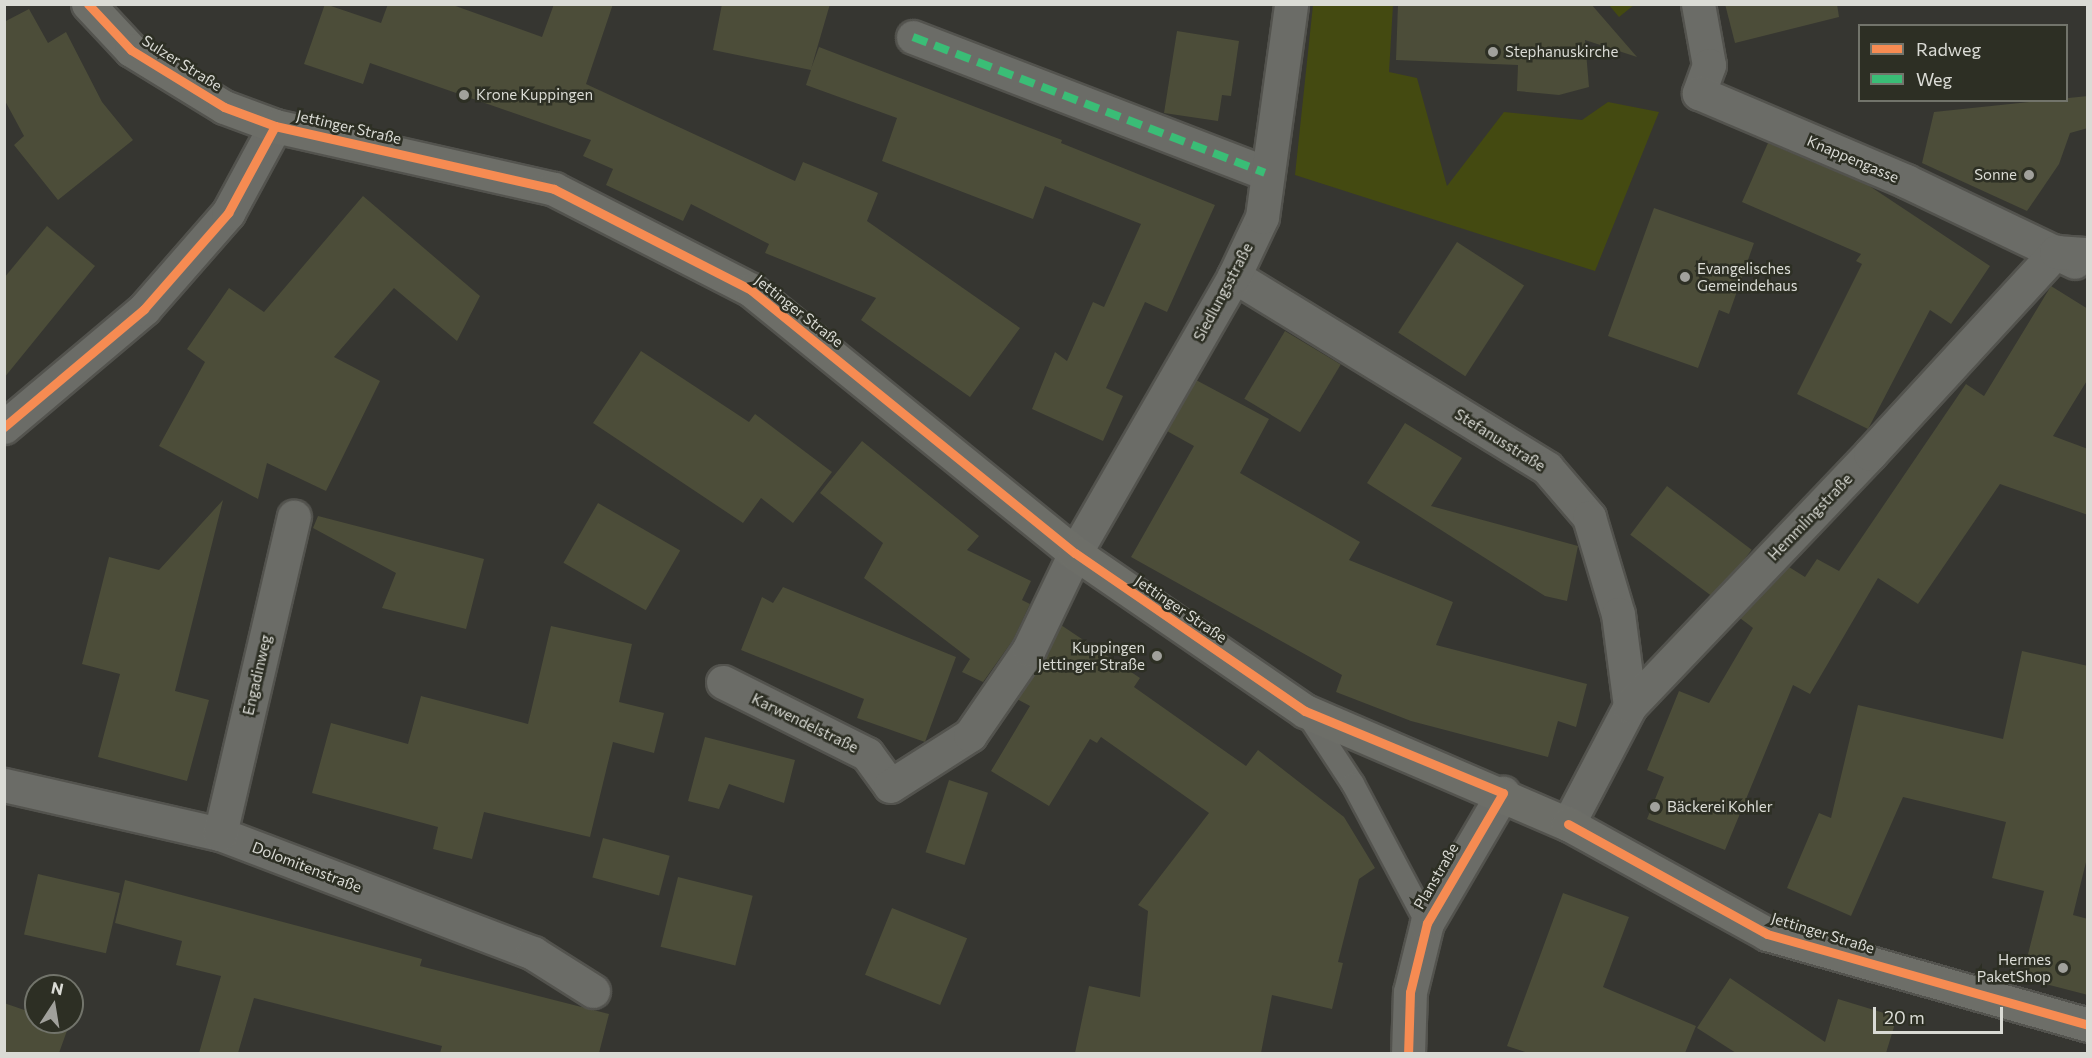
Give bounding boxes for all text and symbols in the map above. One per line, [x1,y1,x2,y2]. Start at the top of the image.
legend [1858,24,2068,102]
street label: Sulzer Straße [139,31,225,95]
text: Radweg [1916,38,1981,60]
place label: Stephanuskirche [1505,43,1618,61]
marker: Stephanuskirche [1486,45,1500,59]
text: Weg [1916,68,1952,90]
place label: Krone Kuppingen [476,86,593,104]
marker: Krone Kuppingen [457,88,471,102]
street label: Jettinger Straße [295,106,403,148]
street label: Knappengasse [1804,132,1902,186]
place label: Sonne [1974,166,2017,184]
marker: Sonne [2022,168,2036,182]
street label: Siedlungsstraße [1190,240,1256,344]
place label: Evangelisches Gemeindehaus [1697,259,1798,294]
marker: Evangelisches Gemeindehaus [1678,270,1692,284]
street label: Jettinger Straße [751,271,847,351]
street label: Stefanusstraße [1451,405,1549,475]
street label: Hemmlingstraße [1764,470,1856,564]
street label: Jettinger Straße [1132,572,1230,646]
street label: Engadinweg [239,633,275,717]
place label: Kuppingen Jettinger Straße [1038,638,1145,673]
marker: Kuppingen Jettinger Straße [1150,649,1164,663]
street label: Karwendelstraße [749,689,861,757]
place label: Bäckerei Kohler [1667,798,1773,816]
marker: Bäckerei Kohler [1648,800,1662,814]
street label: Dolomitenstraße [250,838,364,896]
street label: Planstraße [1410,840,1462,912]
street label: Jettinger Straße [1769,909,1877,957]
place label: Hermes PaketShop [1977,950,2051,985]
marker: Hermes PaketShop [2056,961,2070,975]
north arrow [24,974,84,1034]
text: N [50,977,65,998]
scale bar [1876,995,2006,1033]
text: 20 m [1884,1006,1925,1028]

